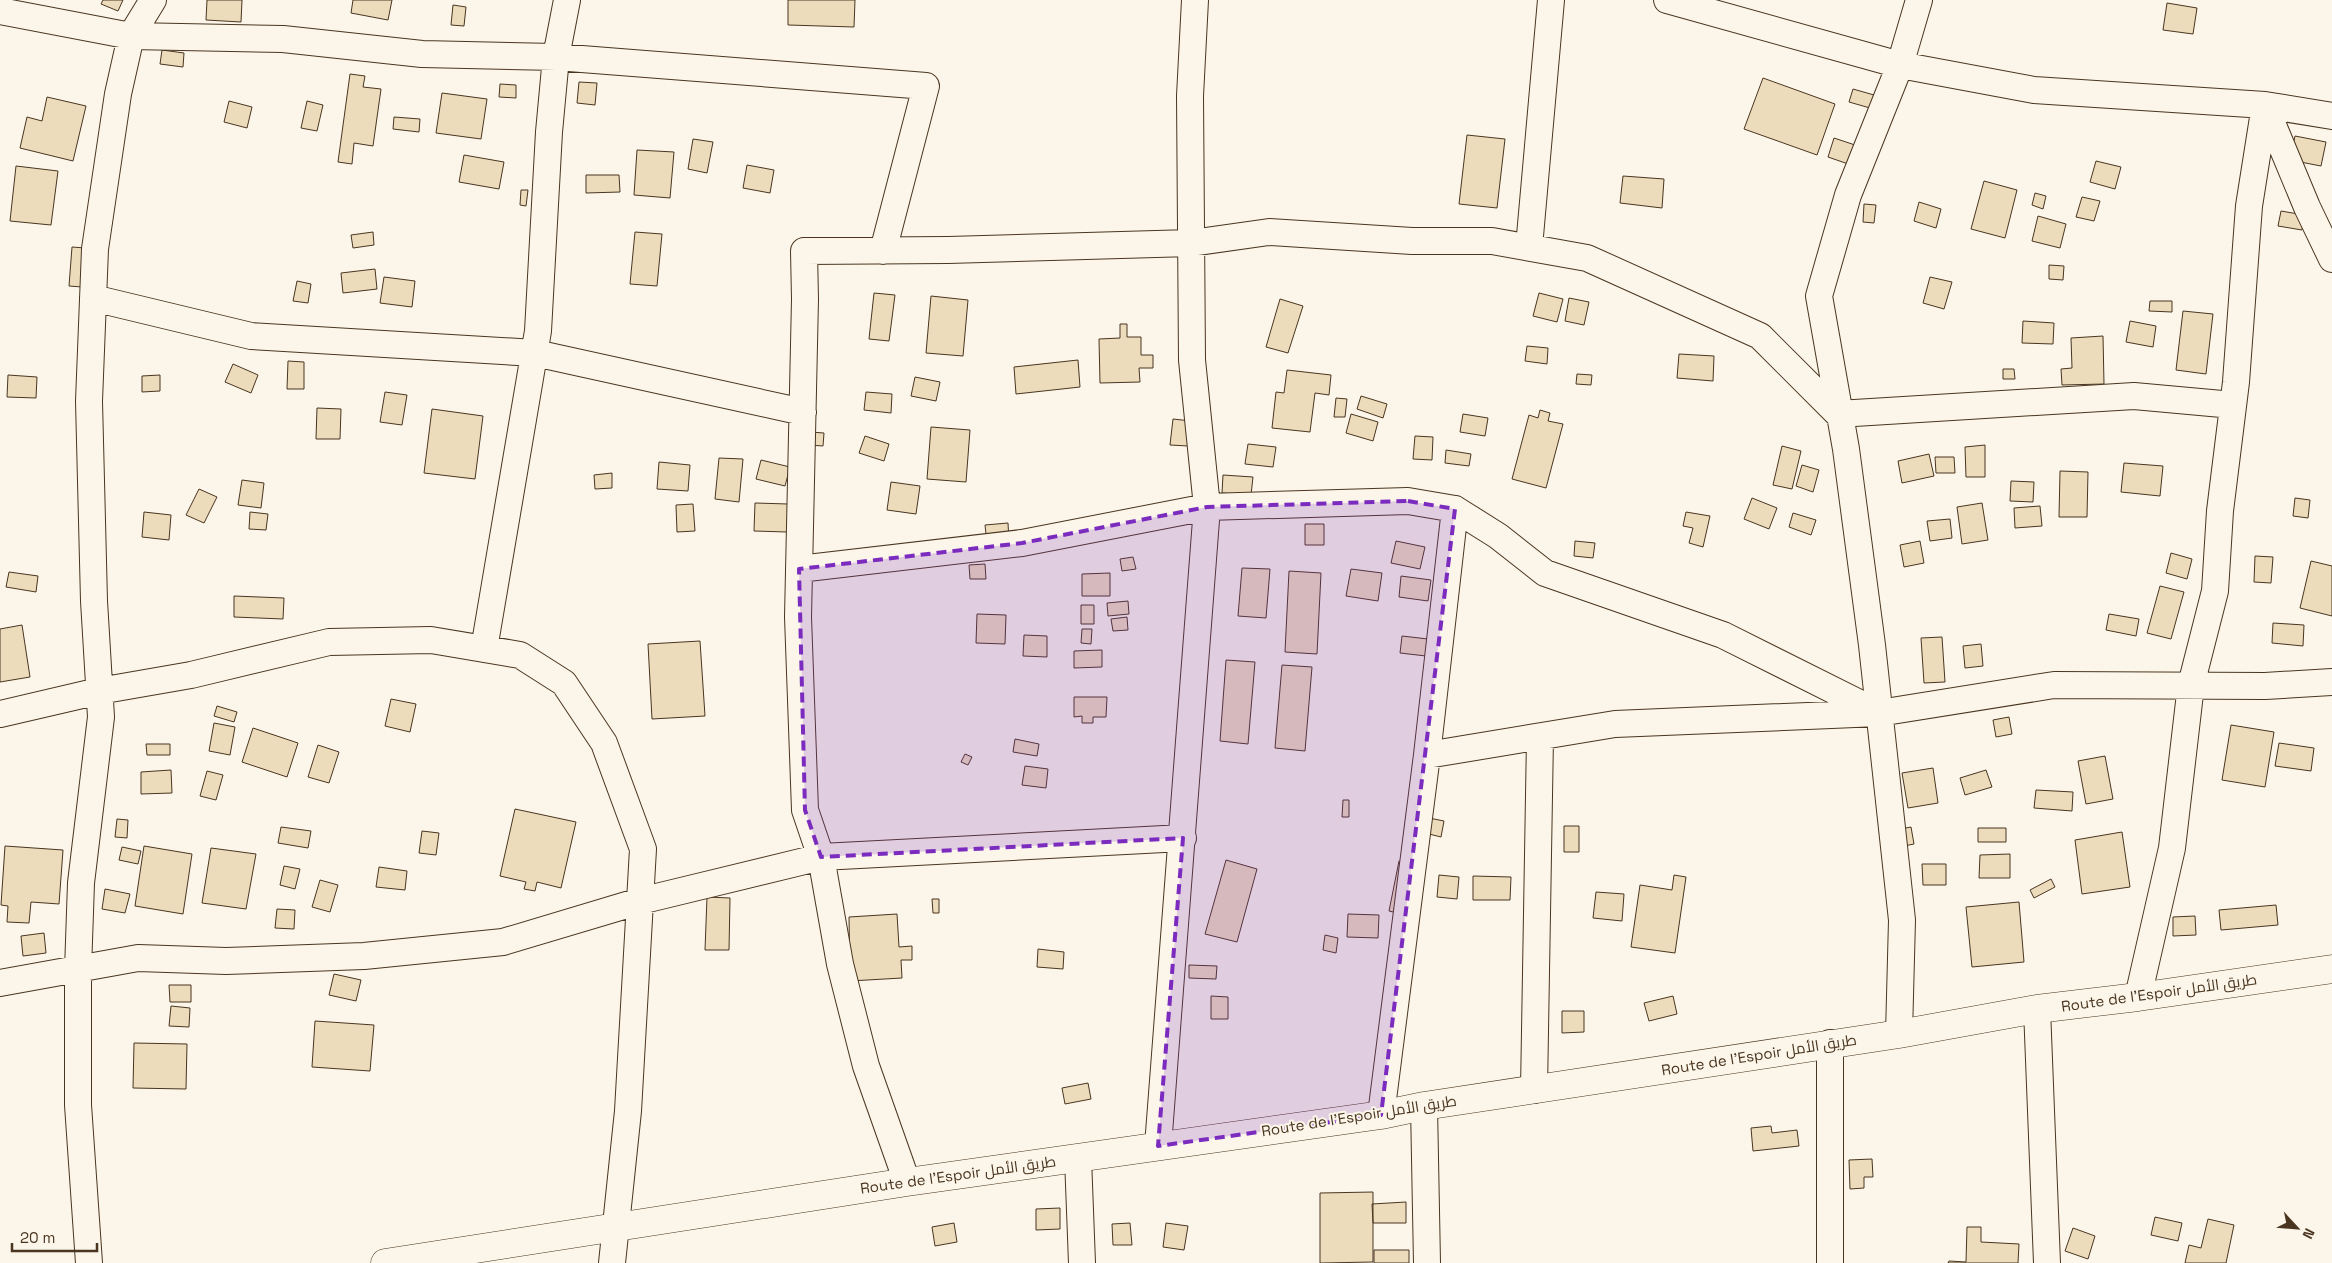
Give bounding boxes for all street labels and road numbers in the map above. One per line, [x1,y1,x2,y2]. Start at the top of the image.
street label: Route de l’Espoir طريق الأمل [2060,969,2258,1017]
street label: Route de l’Espoir طريق الأمل [1660,1030,1858,1080]
street label: Route de l’Espoir طريق الأمل [1260,1091,1458,1141]
street label: Route de l’Espoir طريق الأمل [859,1151,1057,1199]

